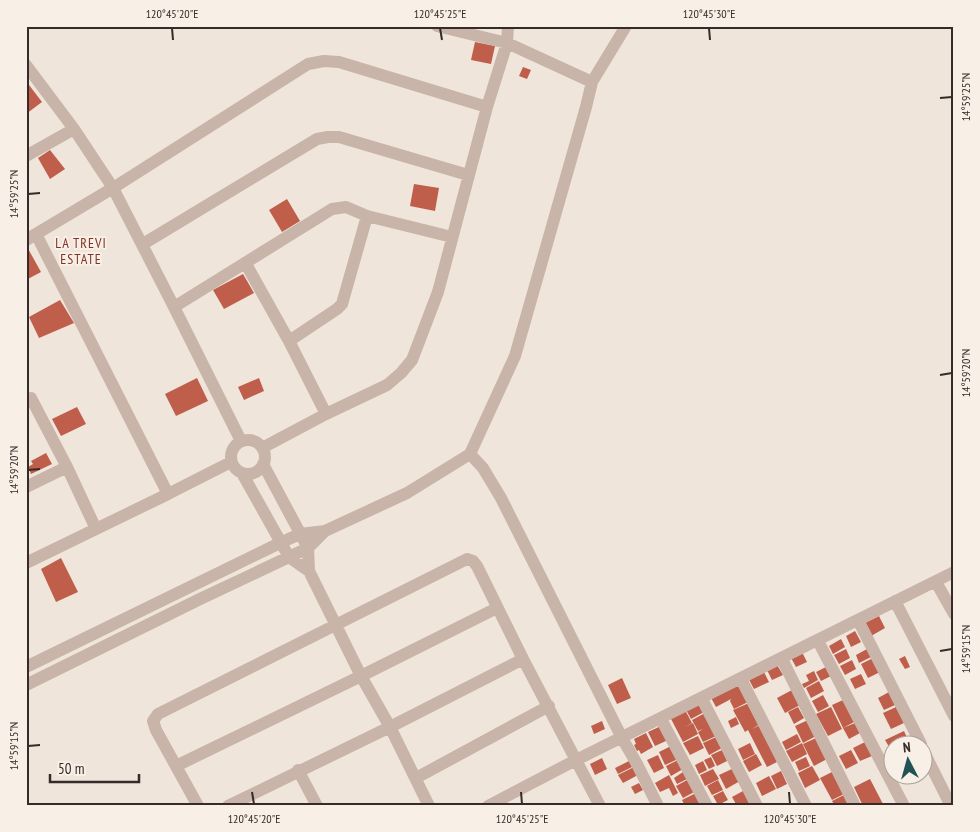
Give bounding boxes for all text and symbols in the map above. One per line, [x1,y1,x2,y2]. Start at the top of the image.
text: 120°45'20"E [146,6,198,21]
text: 120°45'25"E [414,6,466,21]
text: 120°45'30"E [683,6,735,21]
text: 14°59'25"N [958,73,973,121]
text: 14°59'25"N [6,170,21,218]
district label: LA TREVI ESTATE [55,234,107,268]
text: 14°59'20"N [958,349,973,397]
text: 14°59'20"N [6,446,21,494]
text: 14°59'15"N [958,625,973,673]
text: 14°59'15"N [6,722,21,770]
north arrow [882,734,932,784]
text: N [902,738,911,756]
scale bar [50,752,139,784]
text: 50 m [58,759,84,778]
text: 120°45'20"E [228,811,280,826]
text: 120°45'25"E [496,811,548,826]
text: 120°45'30"E [764,811,816,826]

